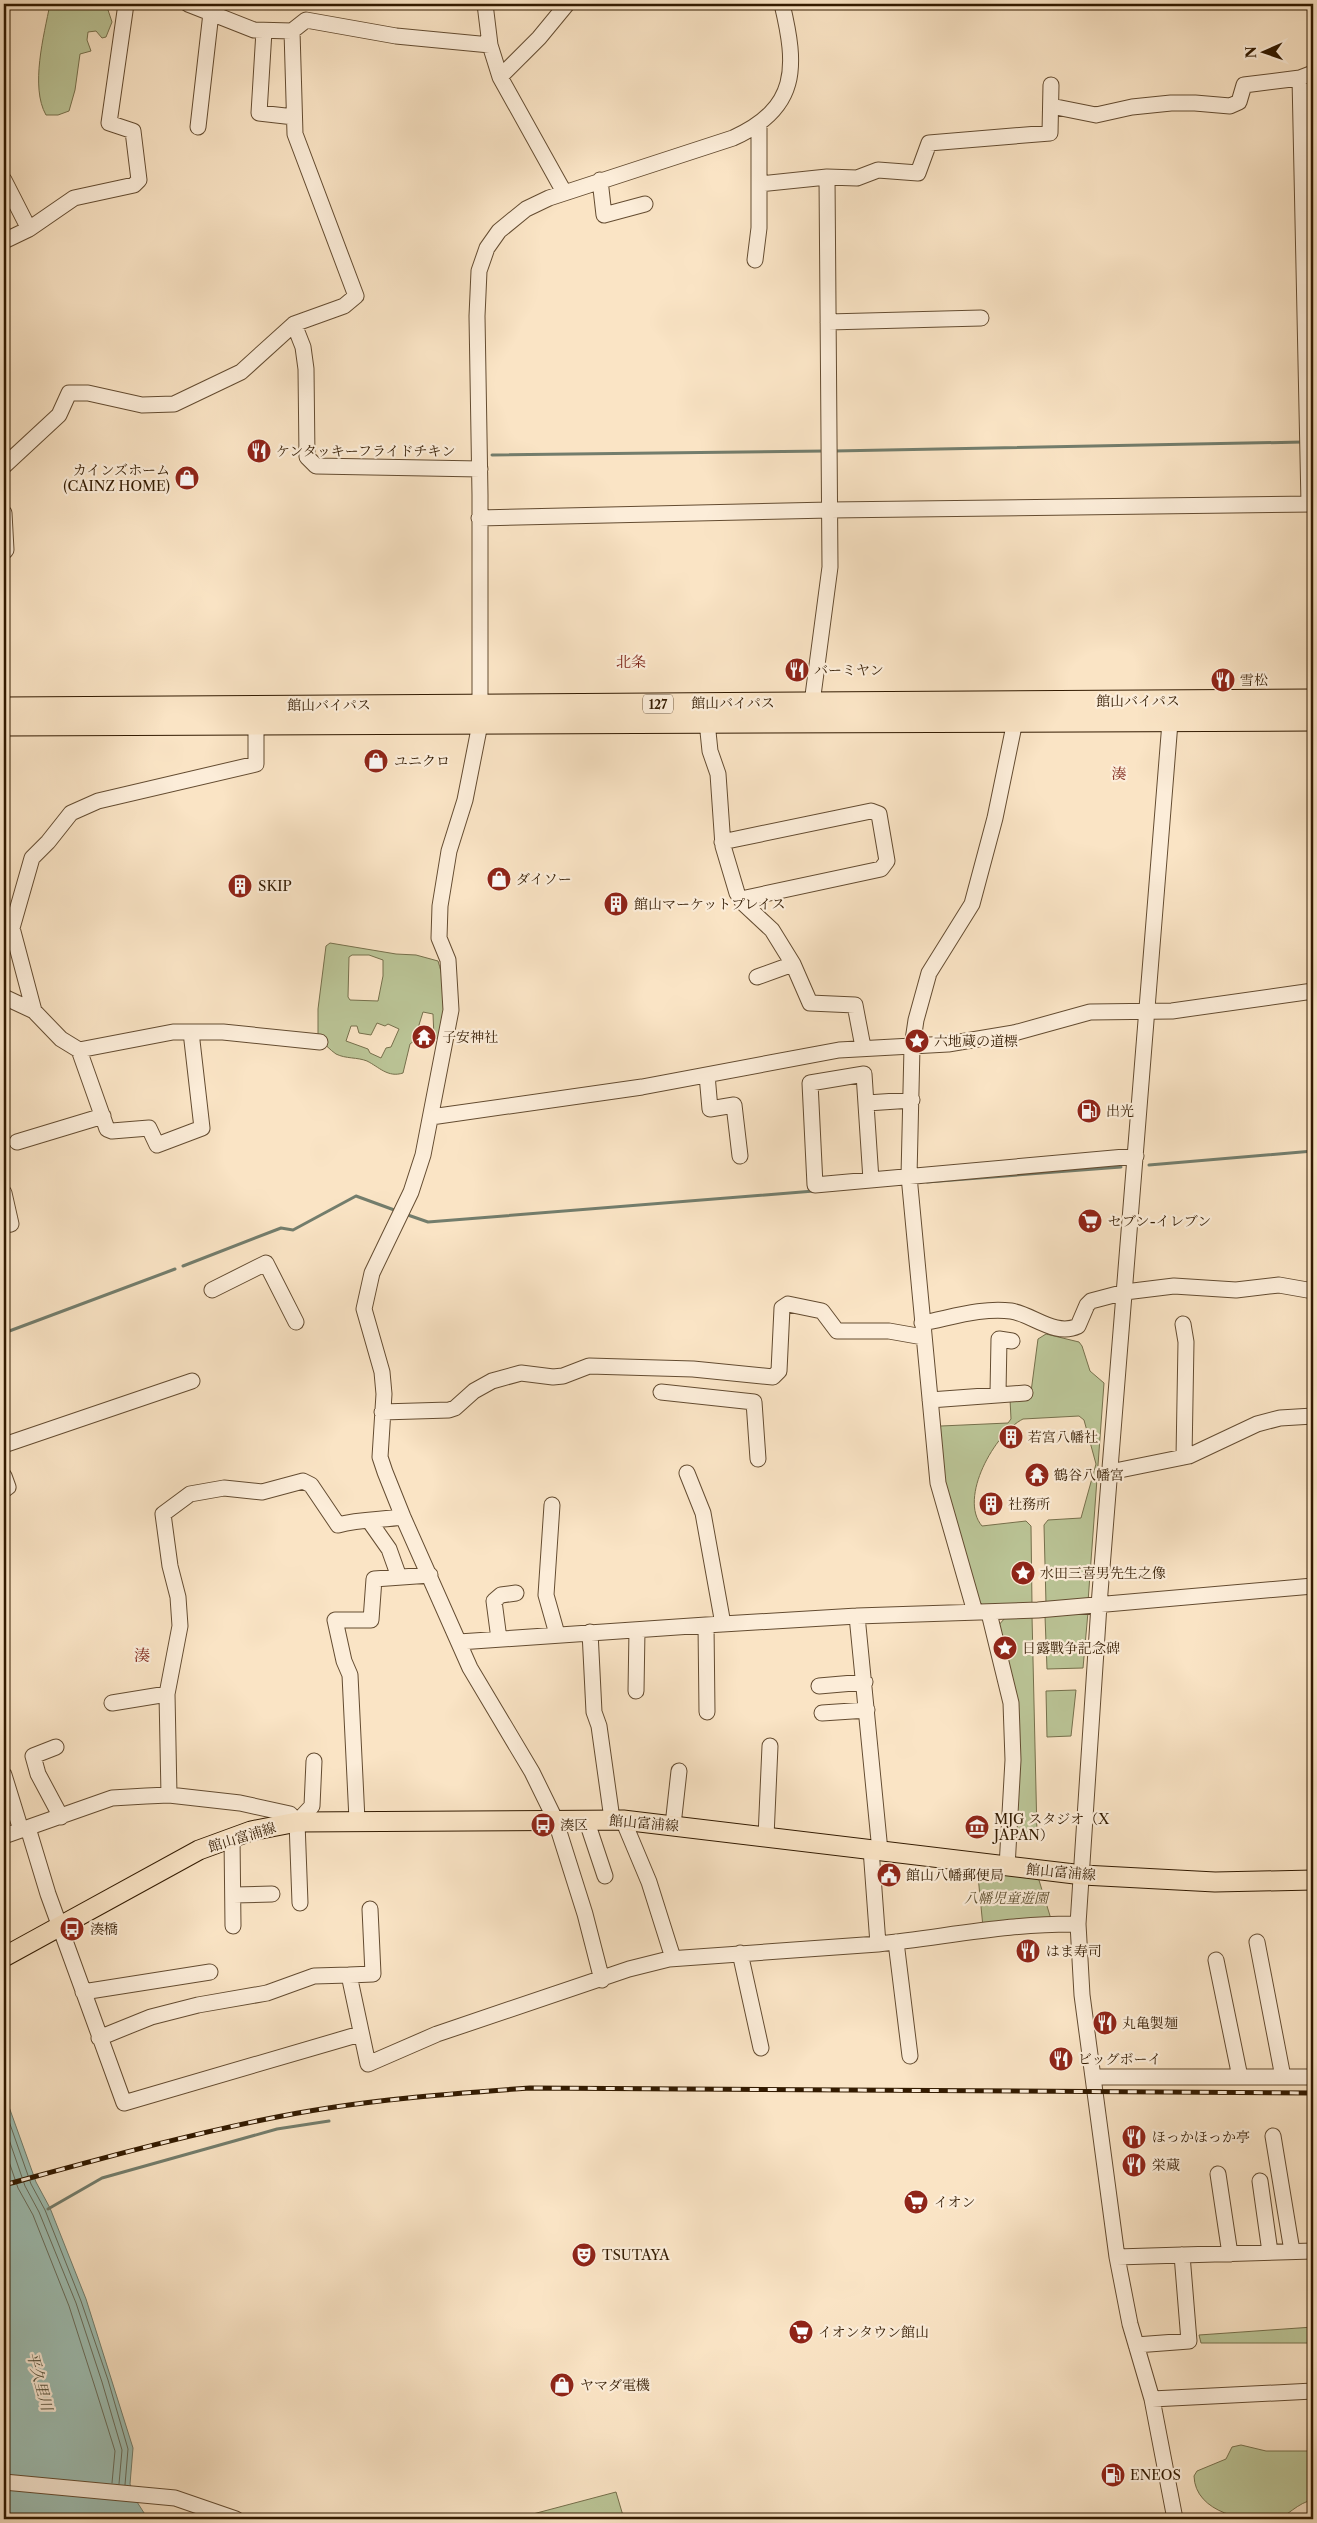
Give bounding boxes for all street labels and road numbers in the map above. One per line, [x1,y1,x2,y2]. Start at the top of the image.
street label: 館山バイパス [1096,692,1180,710]
road number: 127 [643,694,673,714]
street label: 館山バイパス [691,694,775,712]
street label: 館山バイパス [287,696,371,714]
street label: 館山富浦線 [608,1811,680,1835]
street label: 館山富浦線 [206,1818,278,1856]
street label: 館山富浦線 [1025,1860,1097,1884]

